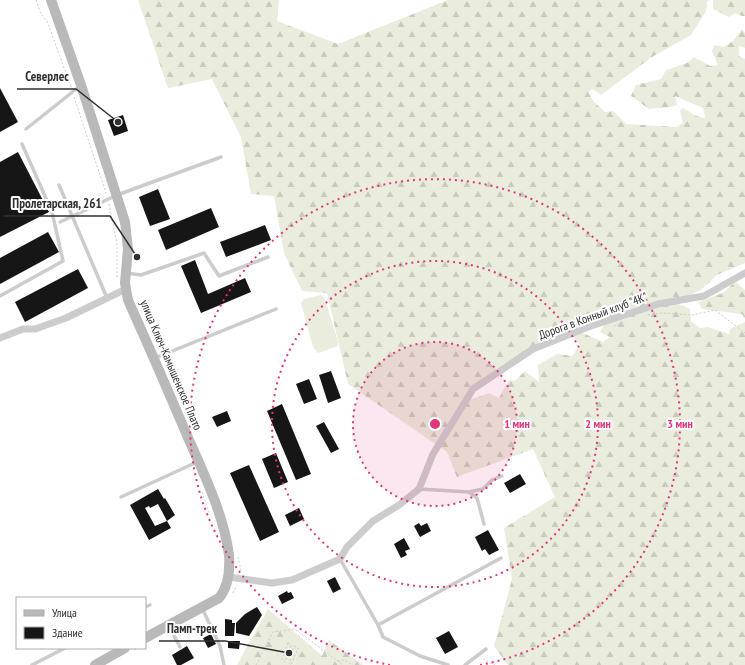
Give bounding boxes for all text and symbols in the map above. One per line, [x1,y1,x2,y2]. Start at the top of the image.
callout: Северлес [17,64,76,89]
text: Северлес [25,68,69,85]
callout: Пролетарская, 261 [4,191,110,216]
text: Пролетарская, 261 [12,195,102,212]
street label: Дорога в Конный клуб "4К" [536,289,649,342]
street label: улица Ключ-Камышенское Плато [137,297,206,432]
text: 1 мин [504,416,530,431]
text: 2 мин [585,416,611,431]
text: 3 мин [667,416,693,431]
centre of rings [428,417,442,431]
legend [16,597,146,649]
text: Улица [52,605,77,620]
callout: Памп-трек [159,616,225,641]
text: Памп-трек [167,620,218,637]
text: Здание [52,625,83,640]

